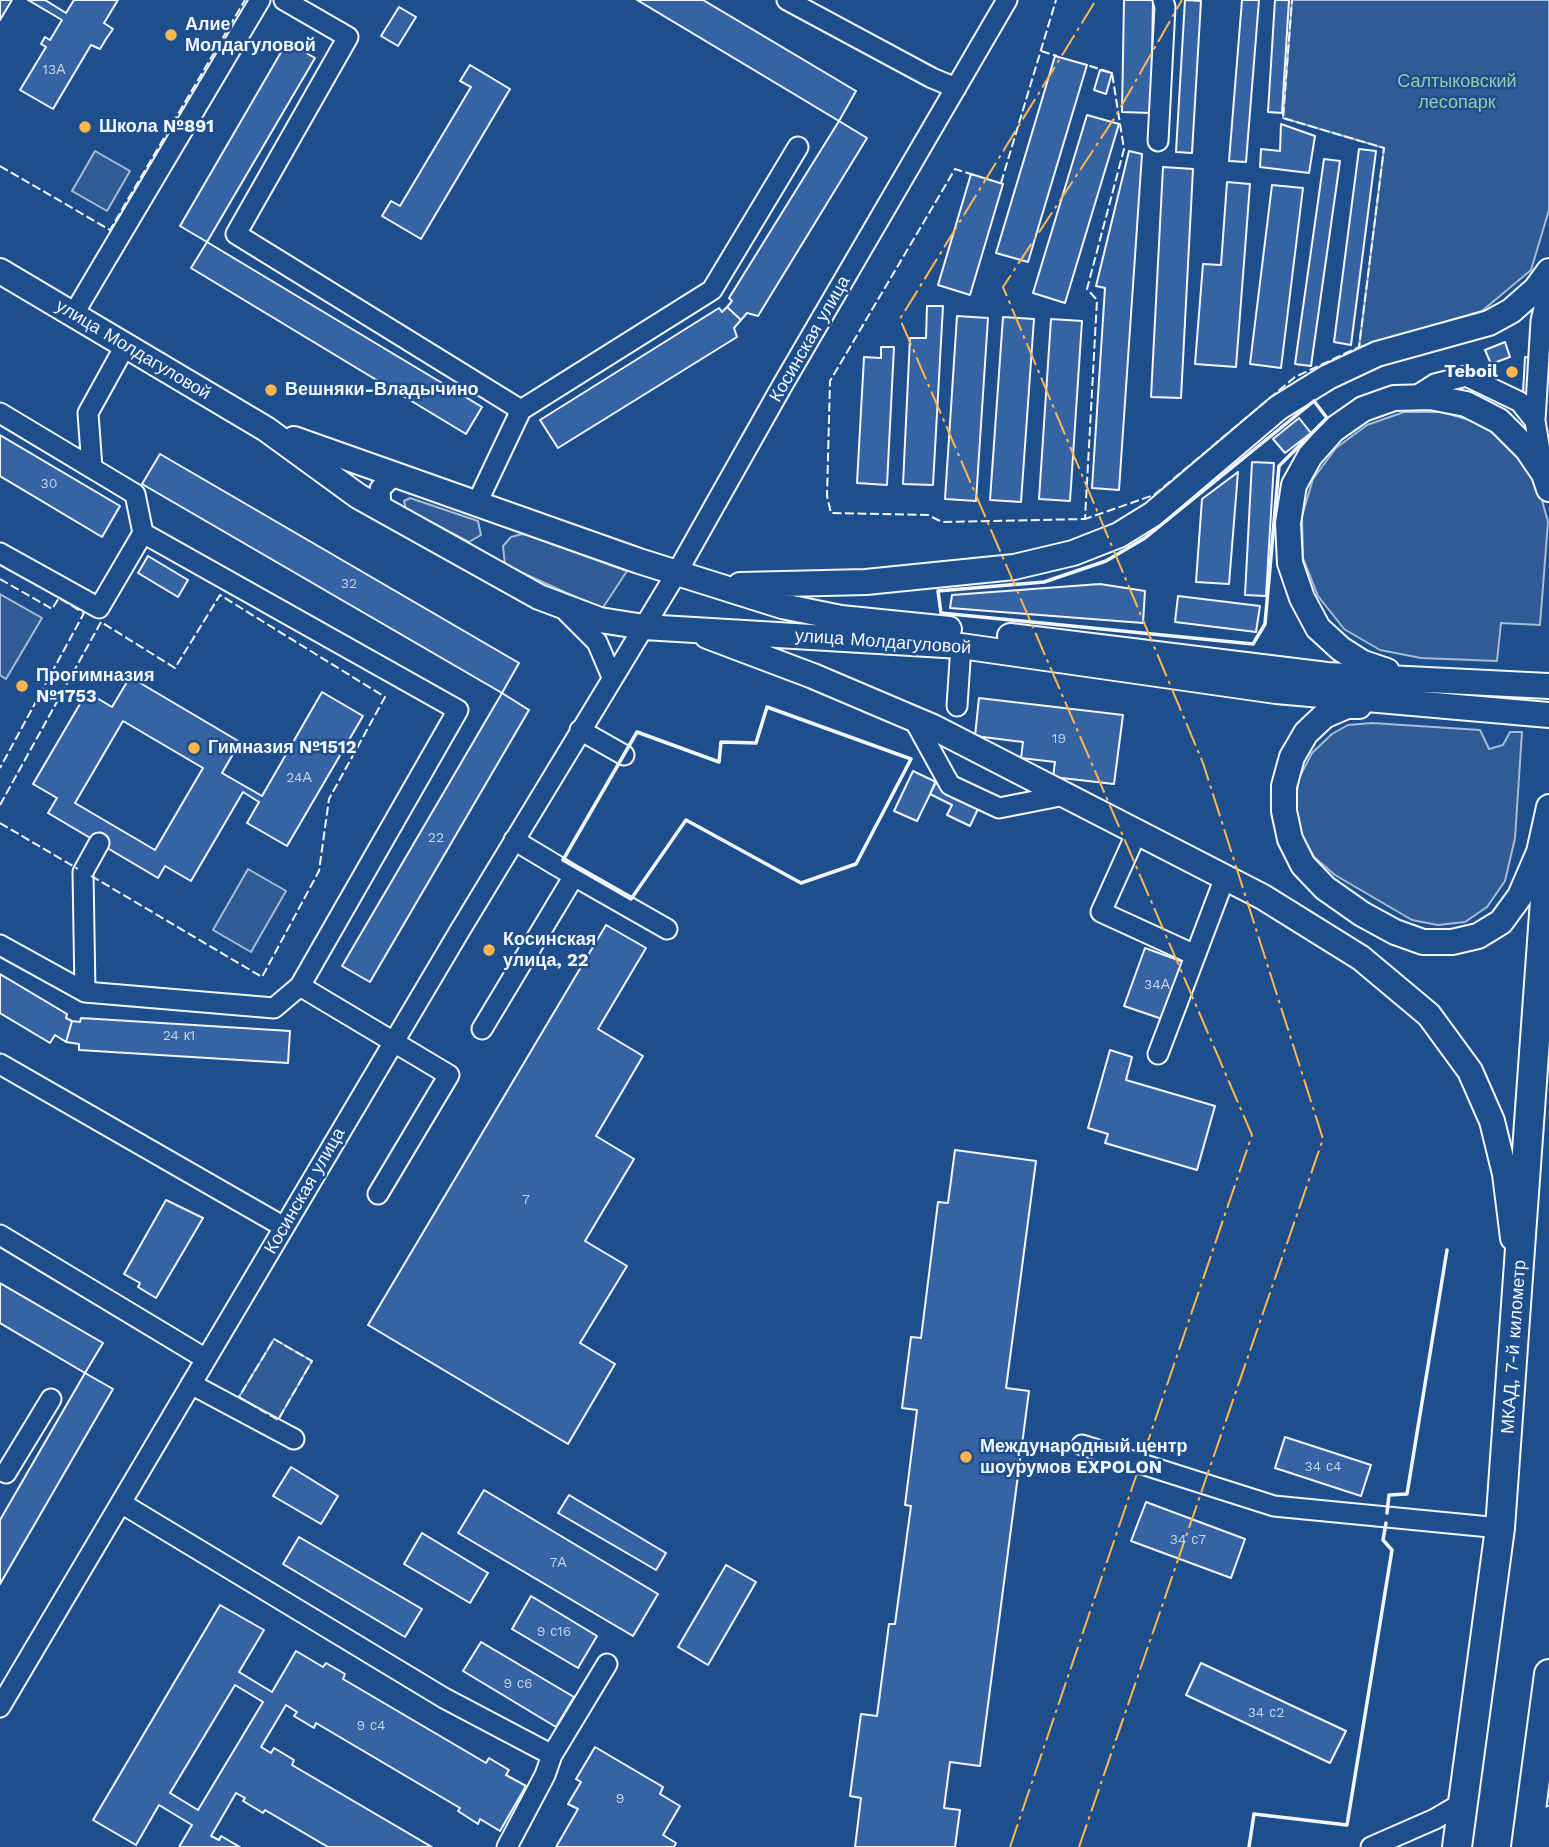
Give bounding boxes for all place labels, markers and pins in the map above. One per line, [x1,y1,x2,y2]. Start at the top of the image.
place label: Алие Молдагуловой [185,14,316,56]
marker: Алие Молдагуловой [163,27,179,43]
place label: Школа №891 [99,116,214,138]
marker: Школа №891 [77,119,93,135]
place label: Teboil [1444,361,1498,383]
marker: Teboil [1504,364,1520,380]
place label: Вешняки-Владычино [285,379,479,401]
marker: Вешняки-Владычино [263,382,279,398]
place label: Прогимназия №1753 [36,665,154,708]
marker: Прогимназия №1753 [14,678,30,694]
place label: Гимназия №1512 [208,737,357,759]
marker: Гимназия №1512 [186,740,202,756]
place label: Косинская улица, 22 [503,929,596,972]
marker: Косинская улица, 22 [481,942,497,958]
place label: Международный центр шоурумов EXPOLON [980,1436,1187,1478]
marker: Международный центр шоурумов EXPOLON [958,1449,974,1465]

